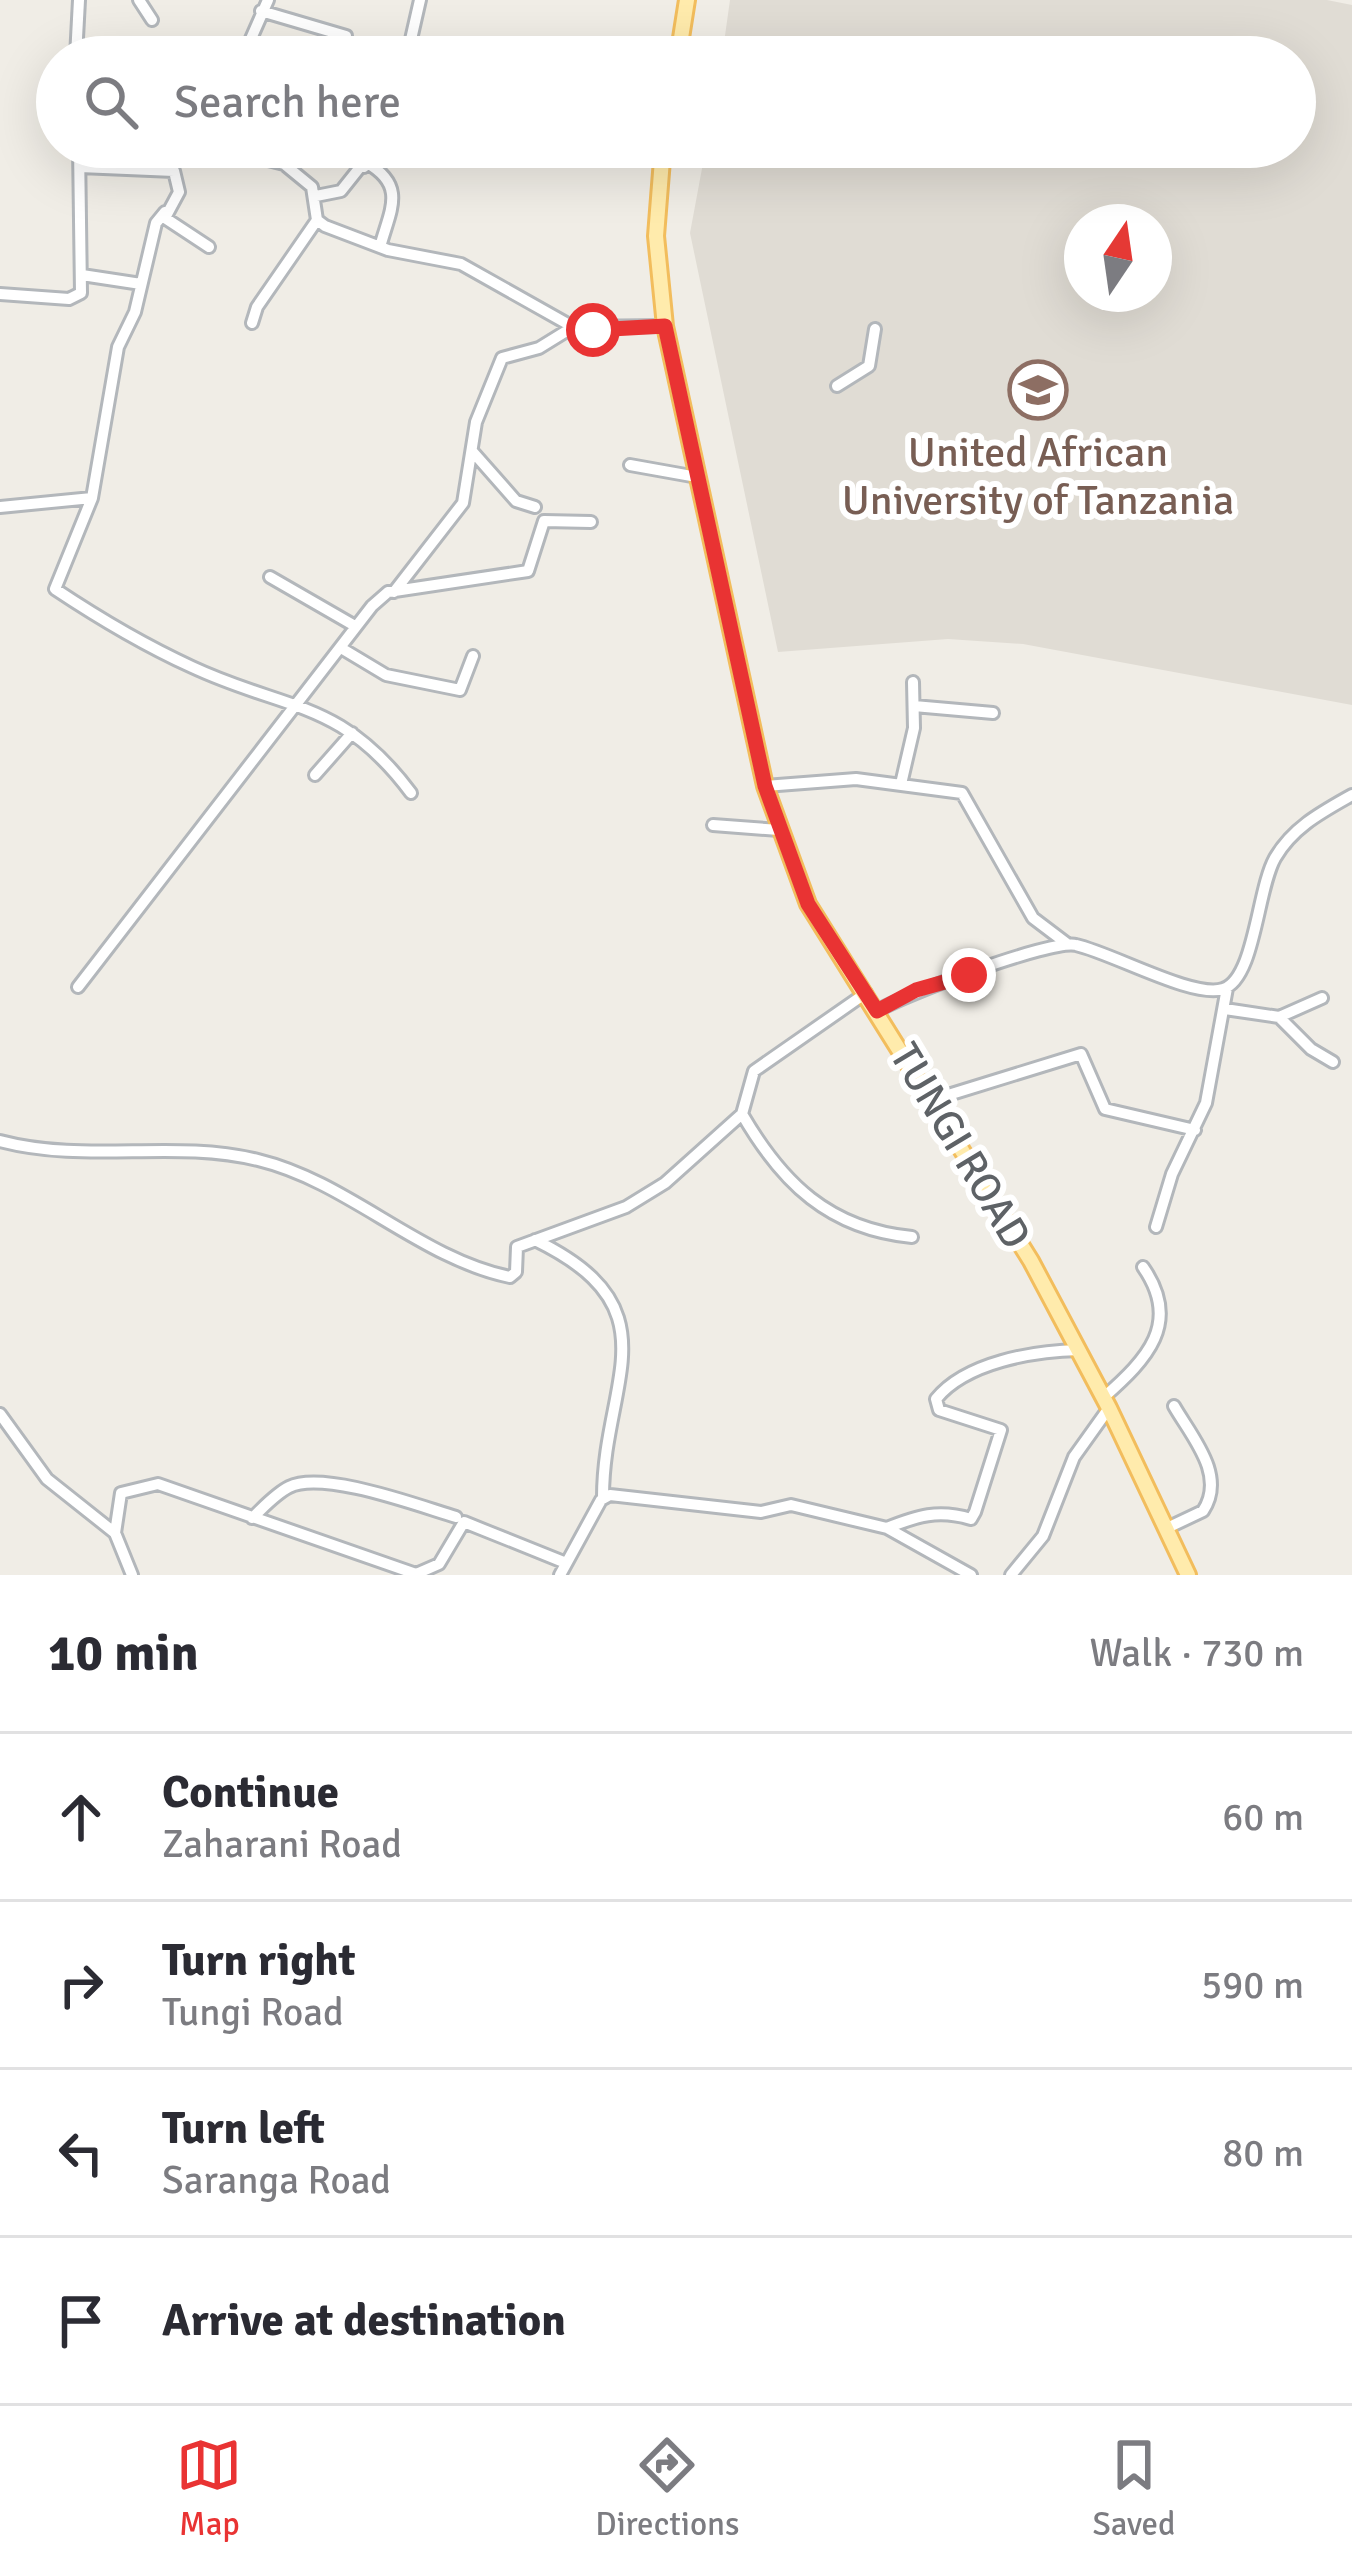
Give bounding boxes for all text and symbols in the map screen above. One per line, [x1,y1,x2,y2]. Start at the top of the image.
search box [36,36,1316,168]
icon: search [78,69,144,135]
text: Search here [174,75,401,130]
north arrow [1064,204,1172,312]
route start [566,303,620,357]
school or university icon: United African University of Tanzania [1007,359,1069,421]
place label: United African University of Tanzania [842,427,1234,526]
route end [942,948,996,1002]
street label: TUNGI ROAD [879,1034,1041,1258]
text: 10 min [48,1622,199,1685]
text: Walk · 730 m [1090,1629,1304,1677]
text: Continue [162,1765,339,1820]
icon: ahead [48,1784,114,1850]
text: 60 m [1222,1793,1304,1841]
text: Zaharani Road [162,1820,402,1868]
text: Turn right [162,1933,356,1988]
icon: right [48,1952,114,2018]
text: 590 m [1201,1961,1304,2009]
text: Tungi Road [162,1988,344,2036]
text: Turn left [162,2101,325,2156]
icon: left [48,2120,114,2186]
text: 80 m [1222,2129,1304,2177]
text: Saranga Road [162,2156,391,2204]
icon: arrive [48,2288,114,2354]
text: Arrive at destination [162,2293,566,2348]
tab: Map [176,2432,242,2545]
tab: Directions [595,2432,740,2545]
tab: Saved [1092,2432,1176,2545]

